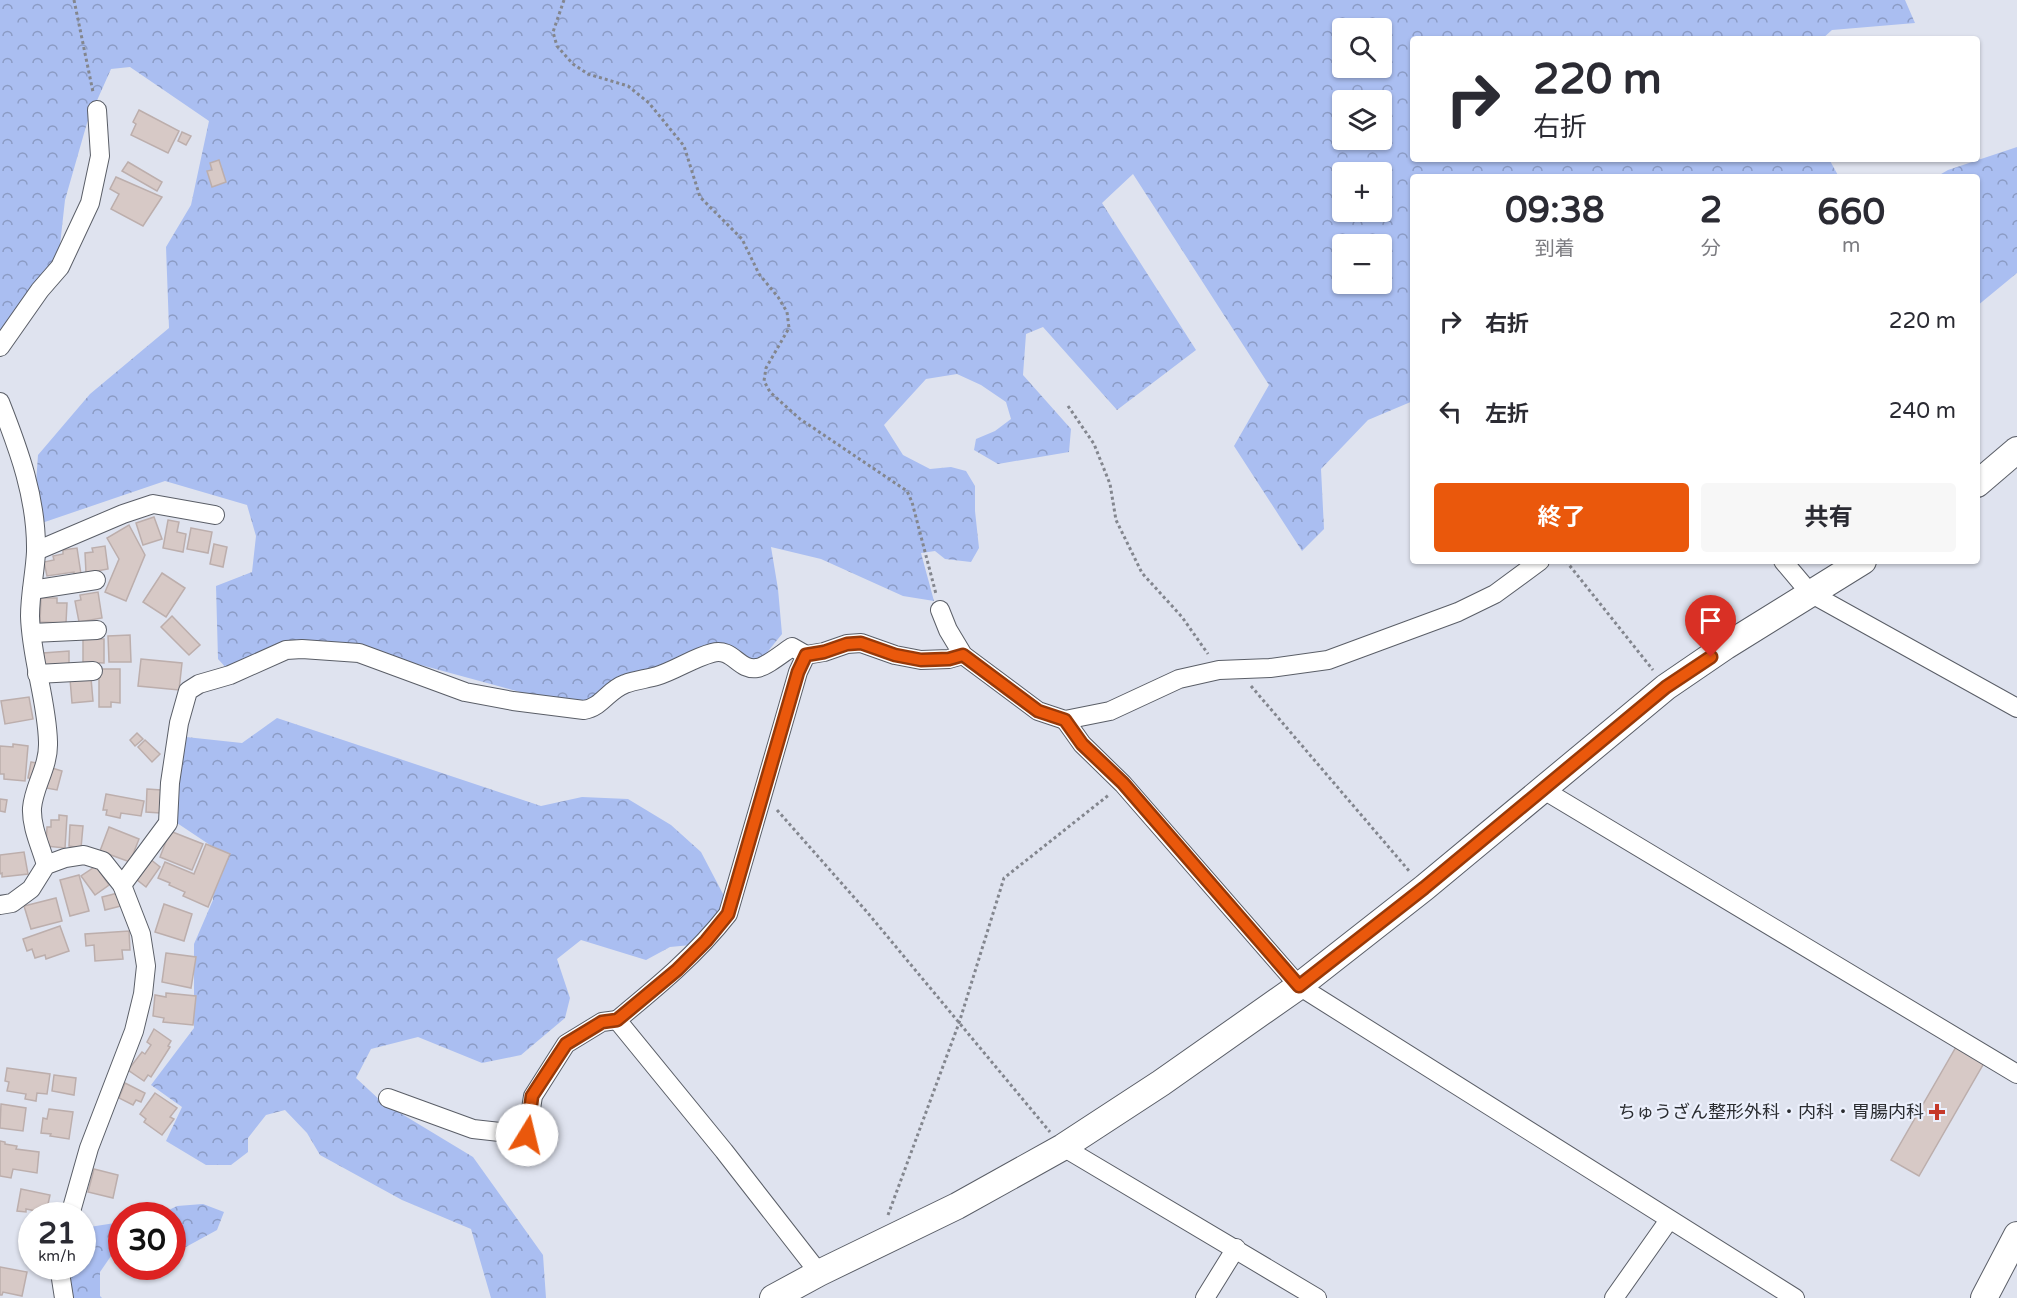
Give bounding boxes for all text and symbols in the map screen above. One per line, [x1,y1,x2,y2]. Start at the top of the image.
map controls [1332,18,1392,294]
button: search [1332,18,1392,78]
text: 220 m [1533,54,1662,105]
icon: right [1434,60,1512,138]
button: layers [1332,90,1392,150]
text: 右折 [1533,111,1587,144]
button: + [1332,162,1392,222]
text: 09:38 [1505,189,1605,232]
text: 2 [1700,189,1722,232]
text: 660 [1817,191,1885,234]
button: − [1332,234,1392,294]
text: m [1842,234,1860,258]
text: 到着 [1535,237,1575,261]
text: 分 [1701,237,1721,261]
icon: right [1434,305,1467,338]
text: 220 m [1889,308,1956,334]
text: 右折 [1485,311,1529,337]
icon: left [1434,395,1467,428]
text: 240 m [1889,398,1956,424]
text: 左折 [1485,401,1529,427]
button: 終了 [1434,483,1689,552]
button: 共有 [1701,483,1956,552]
pin [1685,595,1736,657]
icon: arrive [1694,604,1727,637]
place label: ちゅうざん整形外科・内科・胃腸内科 [1618,1101,1924,1123]
position arrow [495,1103,559,1167]
marker: ちゅうざん整形外科・内科・胃腸内科 [1928,1103,1946,1121]
speed limit sign: 30 [108,1202,186,1280]
text: 21 [38,1215,76,1252]
text: km/h [38,1247,76,1265]

